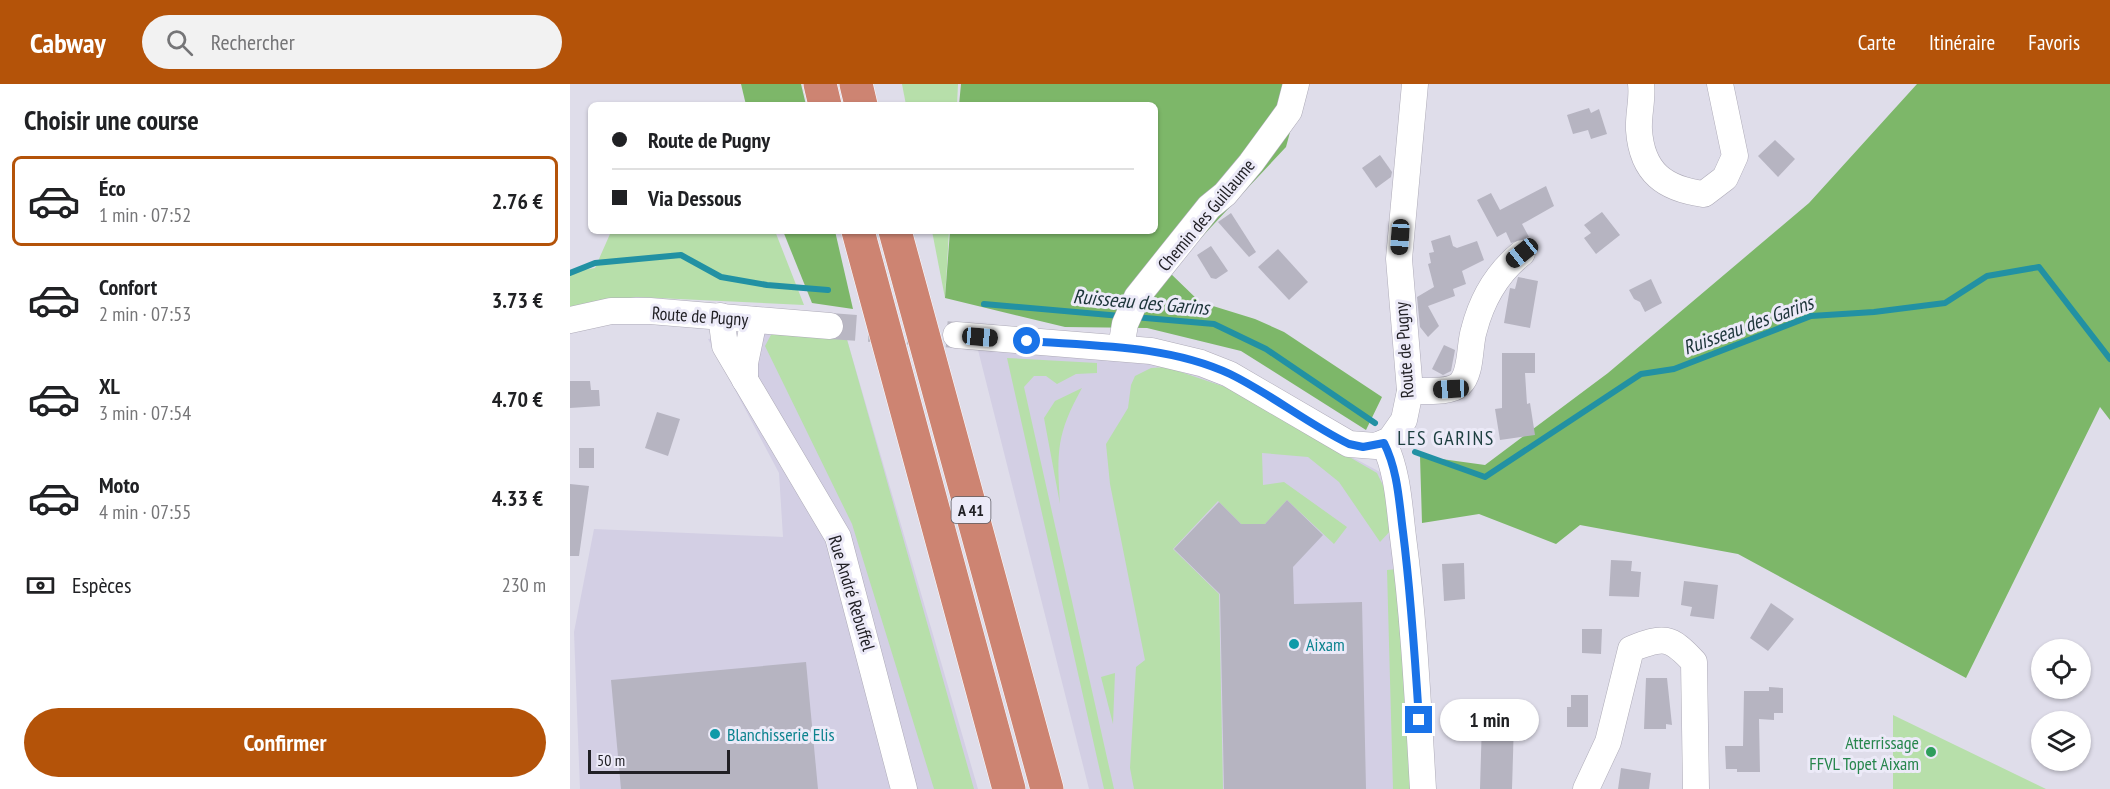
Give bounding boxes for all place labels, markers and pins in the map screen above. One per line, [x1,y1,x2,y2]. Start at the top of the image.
place label: Aixam [1306,633,1345,656]
marker: Aixam [1287,637,1301,651]
place label: Blanchisserie Elis [727,723,835,746]
marker: Blanchisserie Elis [708,727,722,741]
place label: Atterrissage FFVL Topet Aixam [1809,731,1919,775]
marker: Atterrissage FFVL Topet Aixam [1924,745,1938,759]

